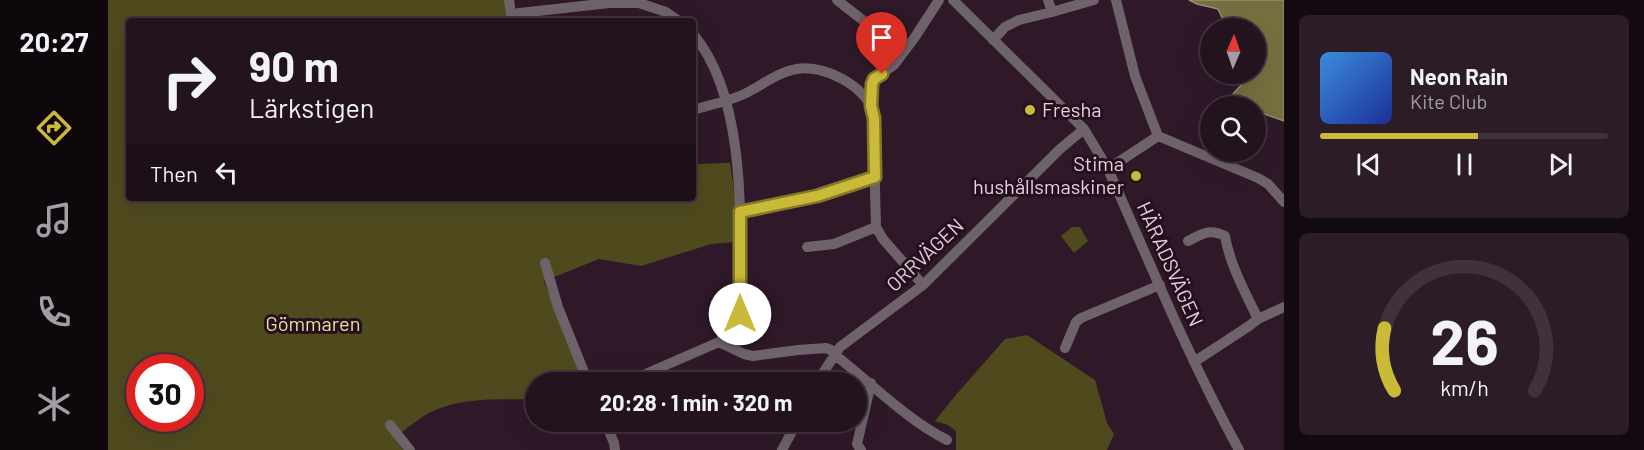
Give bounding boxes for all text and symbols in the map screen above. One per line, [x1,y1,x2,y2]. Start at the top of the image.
pin [856,12,907,74]
north arrow [1200,18,1266,84]
map controls [1200,18,1266,162]
icon: arrive [865,21,898,54]
text: 20:27 [20,25,88,57]
text: 90 m [249,40,339,90]
icon: right [150,42,228,120]
text: Neon Rain [1410,63,1508,89]
text: Kite Club [1410,89,1487,113]
text: Lärkstigen [249,91,374,123]
button: search [1200,96,1266,162]
place label: Fresha [1042,97,1101,121]
marker: Fresha [1023,103,1037,117]
icon: directions [33,107,75,149]
icon: previous [1352,148,1385,181]
icon: pause [1448,148,1481,181]
icon: next [1544,148,1577,181]
place label: Stima hushållsmaskiner [973,151,1124,198]
icon: left [210,156,243,189]
text: Then [150,160,198,186]
marker: Stima hushållsmaskiner [1129,169,1143,183]
street label: HÄRADSVÄGEN [1133,197,1209,330]
icon: music [33,199,75,241]
street label: ORRVÄGEN [881,213,968,296]
position arrow [708,282,772,346]
icon: phone [33,291,75,333]
text: 26 [1430,303,1498,377]
park label: Gömmaren [266,311,360,335]
speed limit sign: 30 [126,354,204,432]
text: km/h [1440,375,1488,400]
icon: climate [33,383,75,425]
text: 20:28 · 1 min · 320 m [600,389,792,415]

